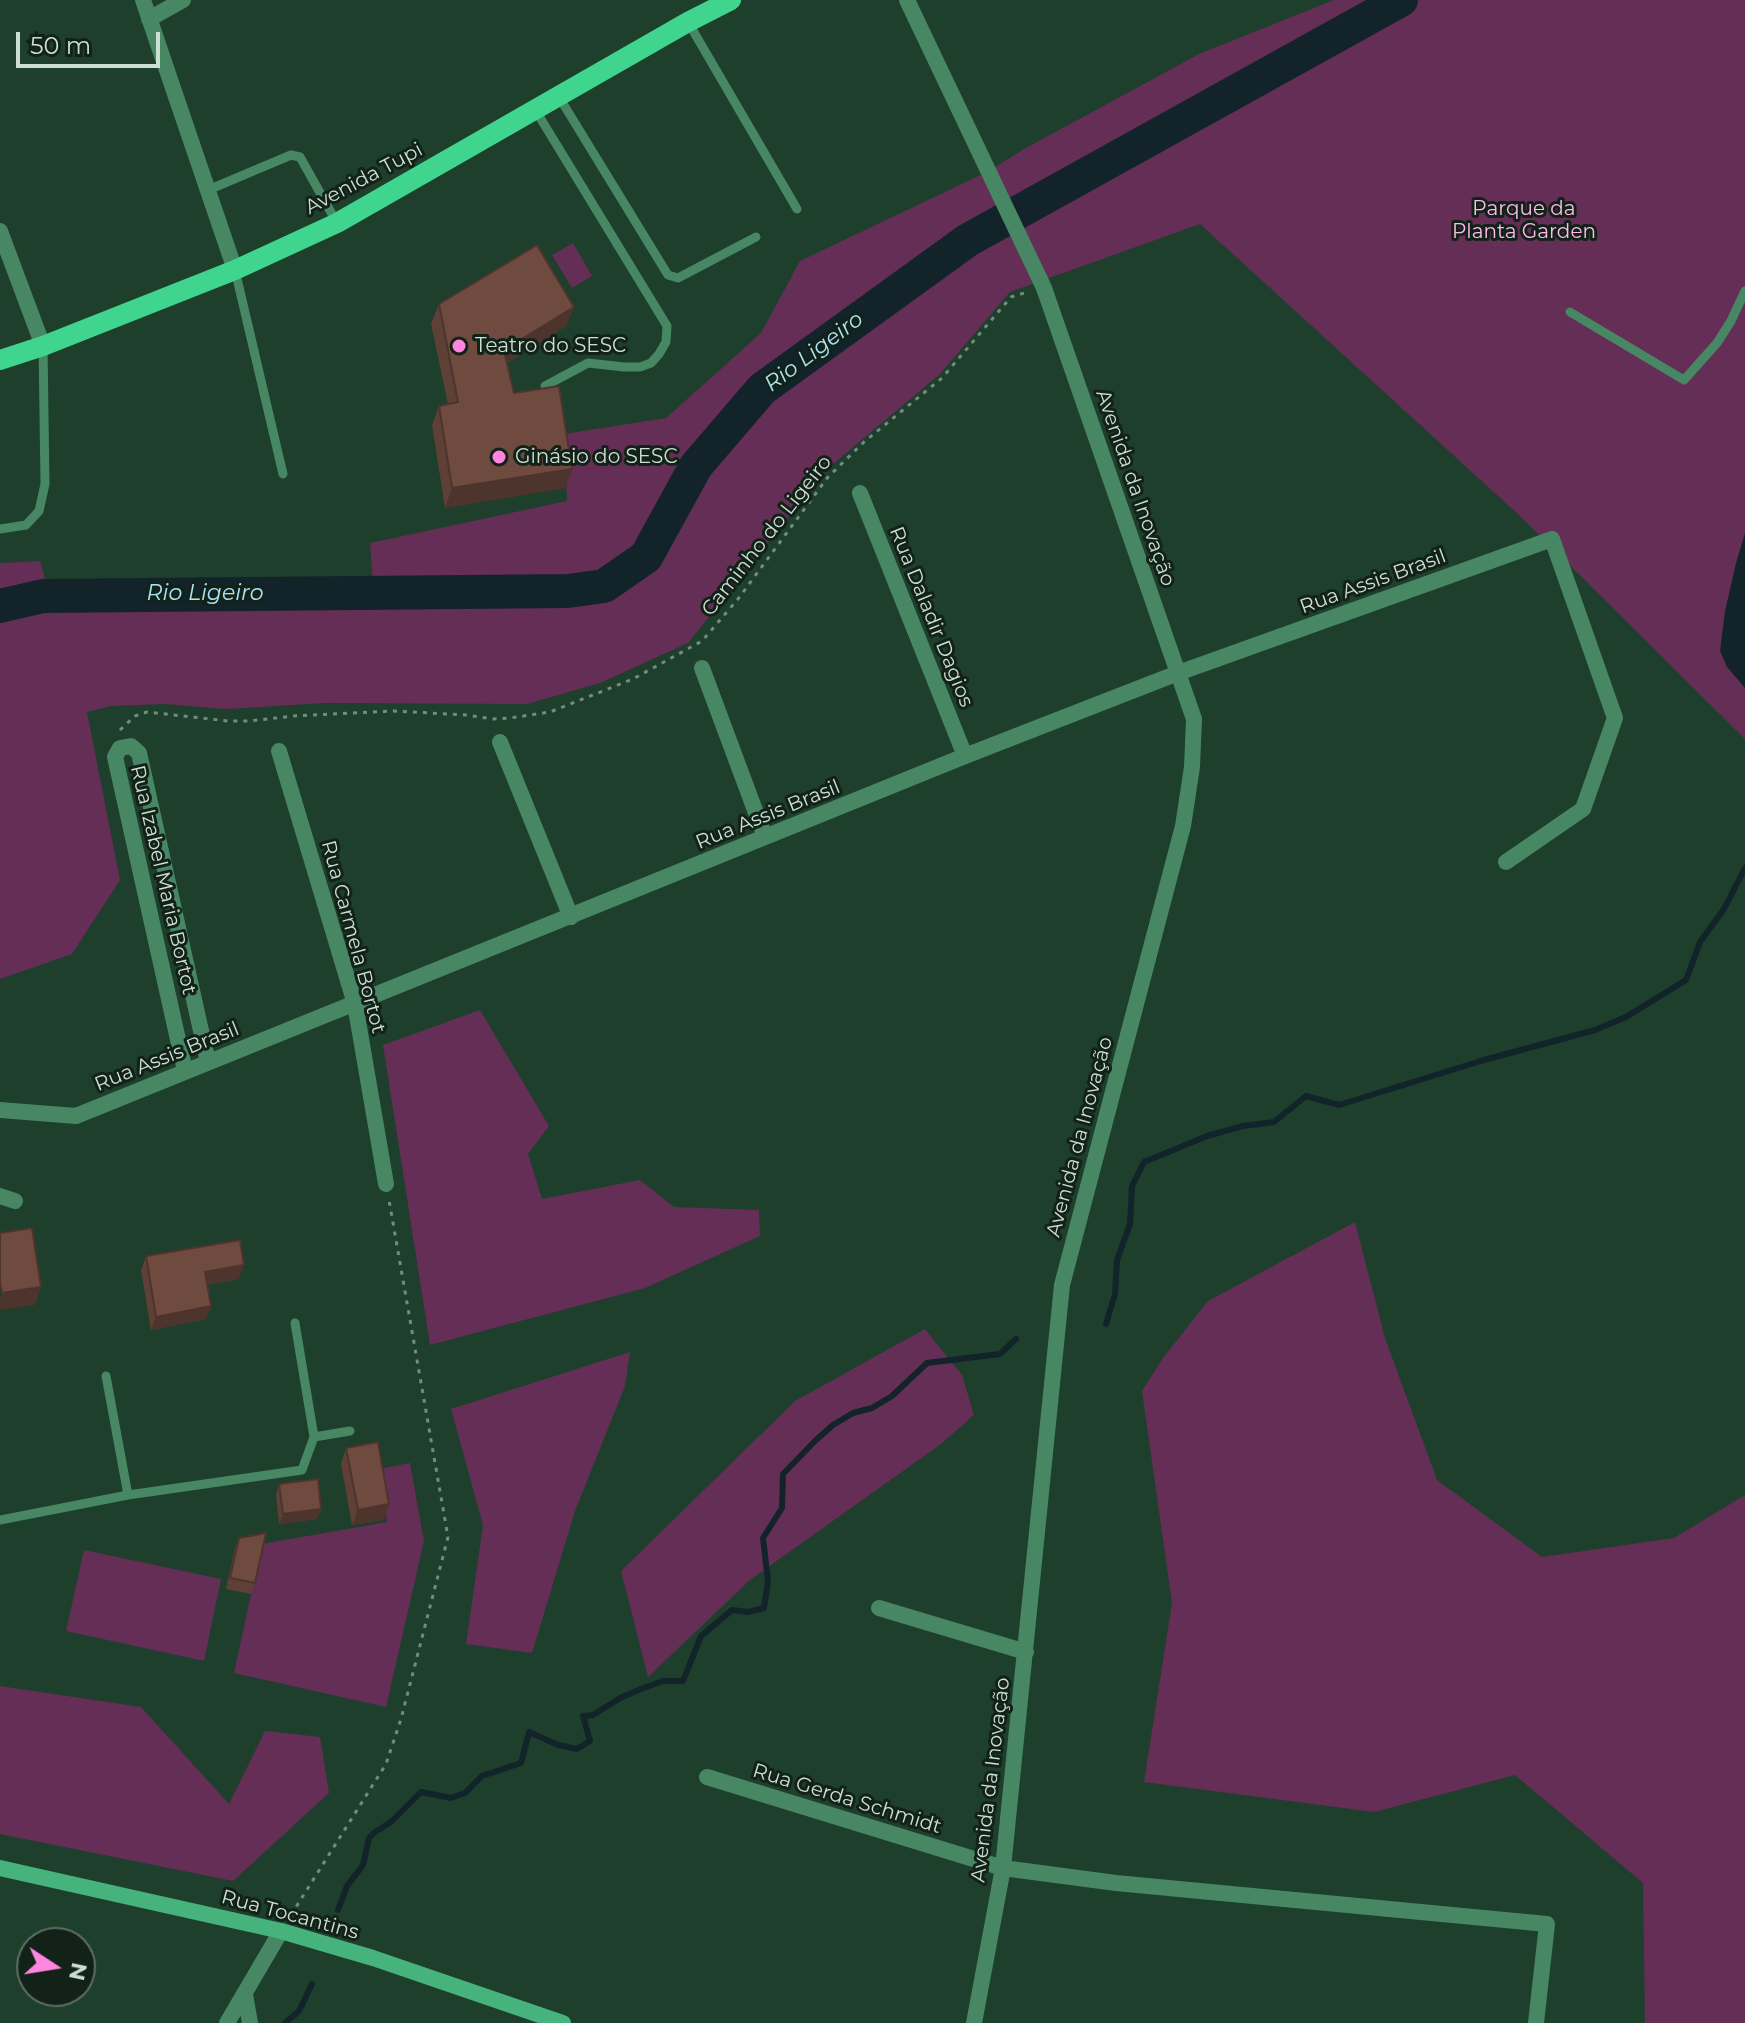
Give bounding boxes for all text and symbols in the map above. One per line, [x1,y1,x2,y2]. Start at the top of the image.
scale bar [20,16,164,66]
text: 50 m [30,31,91,60]
street label: Avenida Tupi [301,138,427,220]
park label: Parque da Planta Garden [1452,197,1596,244]
water label: Rio Ligeiro [759,306,869,398]
place label: Teatro do SESC [475,334,626,358]
marker: Teatro do SESC [450,337,468,355]
street label: Avenida da Inovação [1090,387,1180,589]
place label: Ginásio do SESC [515,445,678,469]
marker: Ginásio do SESC [490,448,508,466]
street label: Caminho do Ligeiro [697,451,837,621]
street label: Rua Daladir Dagios [884,523,978,711]
street label: Rua Assis Brasil [1297,544,1449,620]
water label: Rio Ligeiro [147,581,263,607]
street label: Rua Izabel Maria Bortot [125,763,201,997]
street label: Rua Assis Brasil [692,775,844,855]
street label: Rua Carmela Bortot [316,838,390,1036]
street label: Rua Assis Brasil [91,1017,243,1097]
street label: Avenida da Inovação [1042,1034,1118,1240]
street label: Avenida da Inovação [967,1676,1015,1884]
street label: Rua Gerda Schmidt [750,1759,944,1839]
street label: Rua Tocantins [219,1885,361,1945]
north arrow [16,1927,96,2007]
text: N [63,1960,93,1983]

